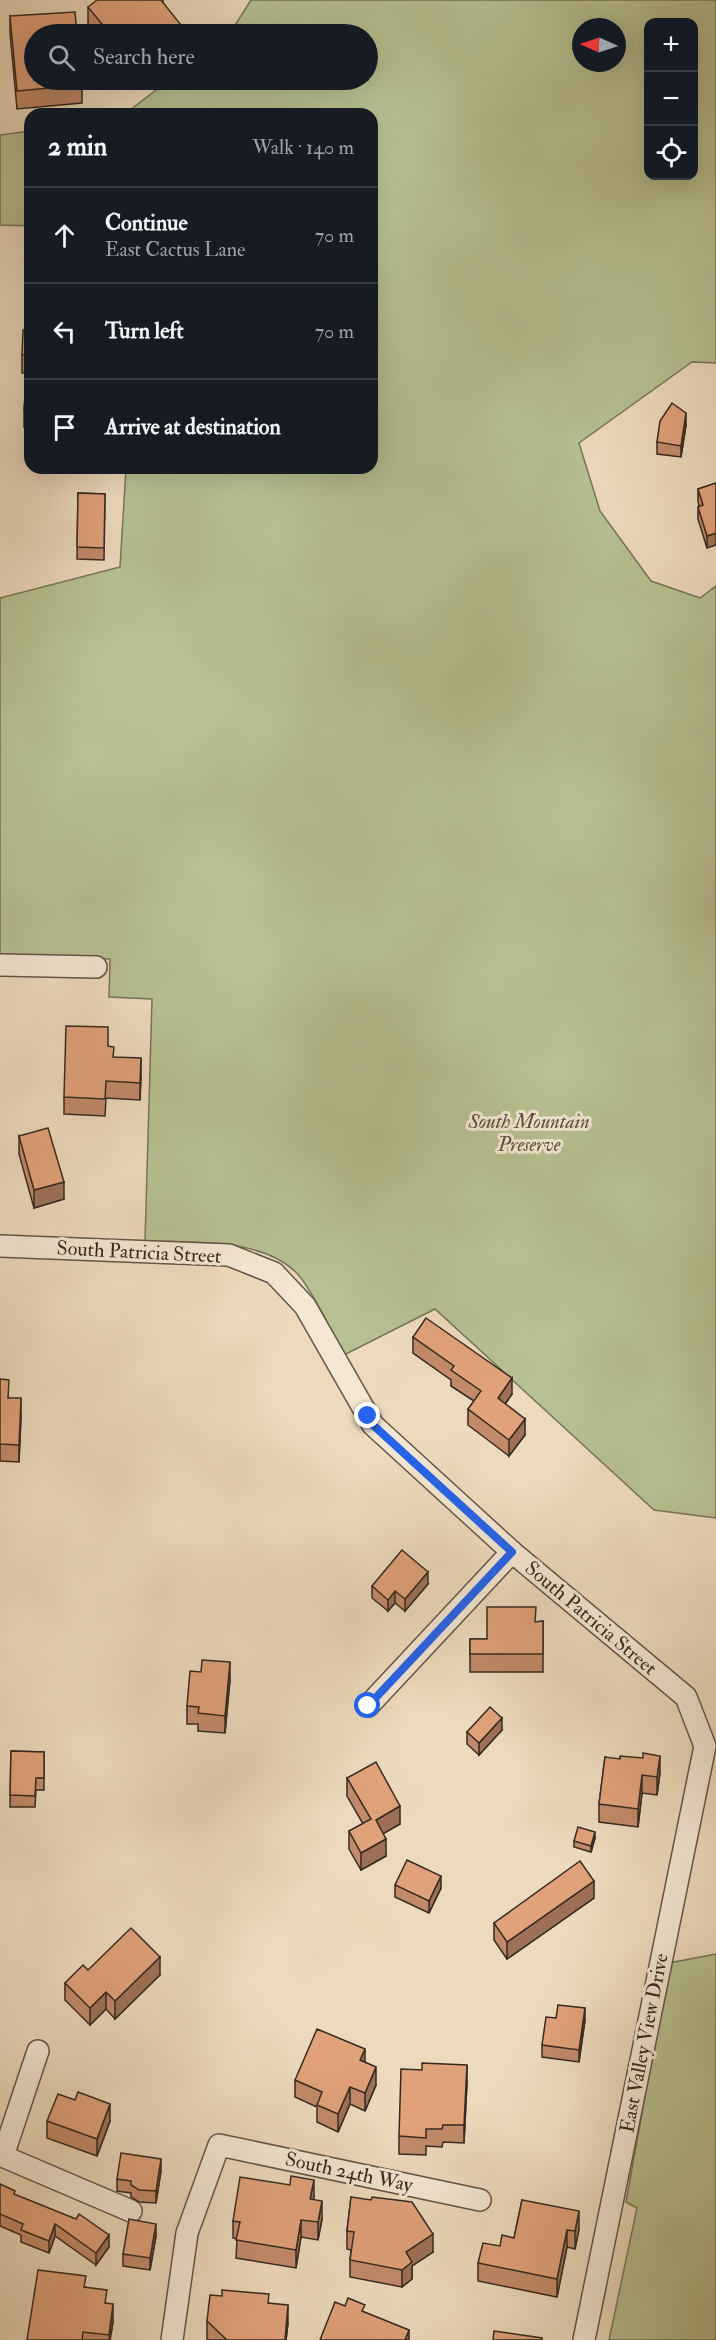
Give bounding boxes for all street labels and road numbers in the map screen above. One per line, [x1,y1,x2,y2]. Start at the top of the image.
street label: South Patricia Street [56,1235,222,1269]
street label: South Patricia Street [520,1555,663,1681]
street label: East Valley View Drive [614,1951,674,2135]
street label: South 24th Way [283,2146,416,2198]

